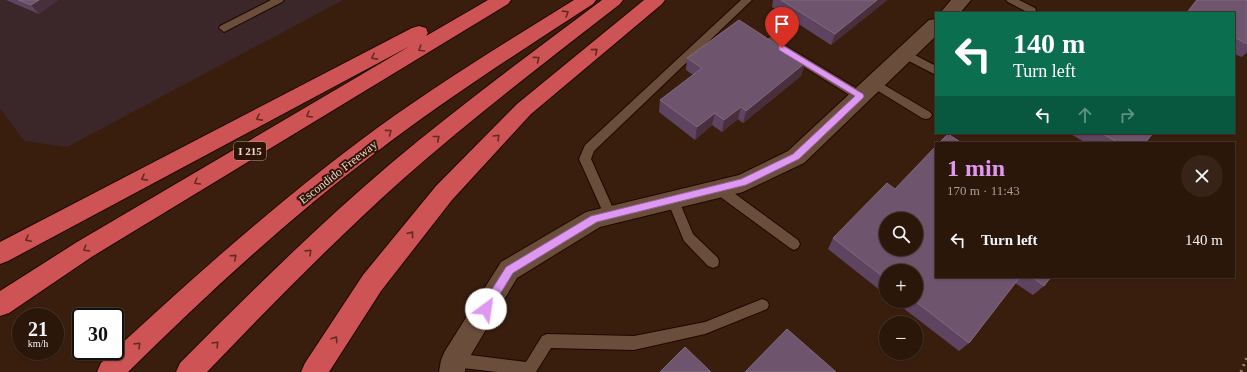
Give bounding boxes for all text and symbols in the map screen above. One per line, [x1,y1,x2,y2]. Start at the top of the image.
pin [765,7.0,799,48]
one-way arrow [562,11,569,18]
icon: arrive [771,13,793,35]
icon: left [947,28,999,80]
text: 140 m [1013,28,1085,59]
one-way arrow [418,44,425,51]
one-way arrow [590,48,597,55]
one-way arrow [370,53,378,60]
one-way arrow [533,56,540,63]
text: Turn left [1013,61,1076,81]
icon: left [1032,104,1054,126]
icon: ahead [1074,104,1096,126]
icon: right [1116,104,1138,126]
one-way arrow [306,111,313,118]
one-way arrow [255,113,263,121]
one-way arrow [385,129,392,136]
one-way arrow [493,134,500,142]
one-way arrow [432,135,439,142]
street label: Escondido Freeway [296,137,380,207]
road number: I 215 [234,142,266,160]
text: 1 min [947,155,1005,181]
button: close [1181,155,1223,197]
one-way arrow [140,174,148,181]
one-way arrow [194,177,201,184]
text: 170 m · 11:43 [947,183,1020,198]
map controls [879,212,923,360]
button: search [879,212,923,256]
icon: left [947,229,969,251]
one-way arrow [406,231,413,238]
text: Turn left [981,232,1038,248]
text: 140 m [1185,232,1223,248]
one-way arrow [25,234,33,242]
one-way arrow [83,244,90,251]
one-way arrow [304,250,312,257]
one-way arrow [229,255,237,262]
button: + [879,264,923,308]
position arrow [465,288,507,330]
speed limit sign: 30 [72,308,124,360]
button: − [879,316,923,360]
text: 21 [28,318,48,340]
one-way arrow [331,337,338,344]
text: km/h [28,338,48,349]
one-way arrow [212,341,219,349]
one-way arrow [133,342,141,350]

